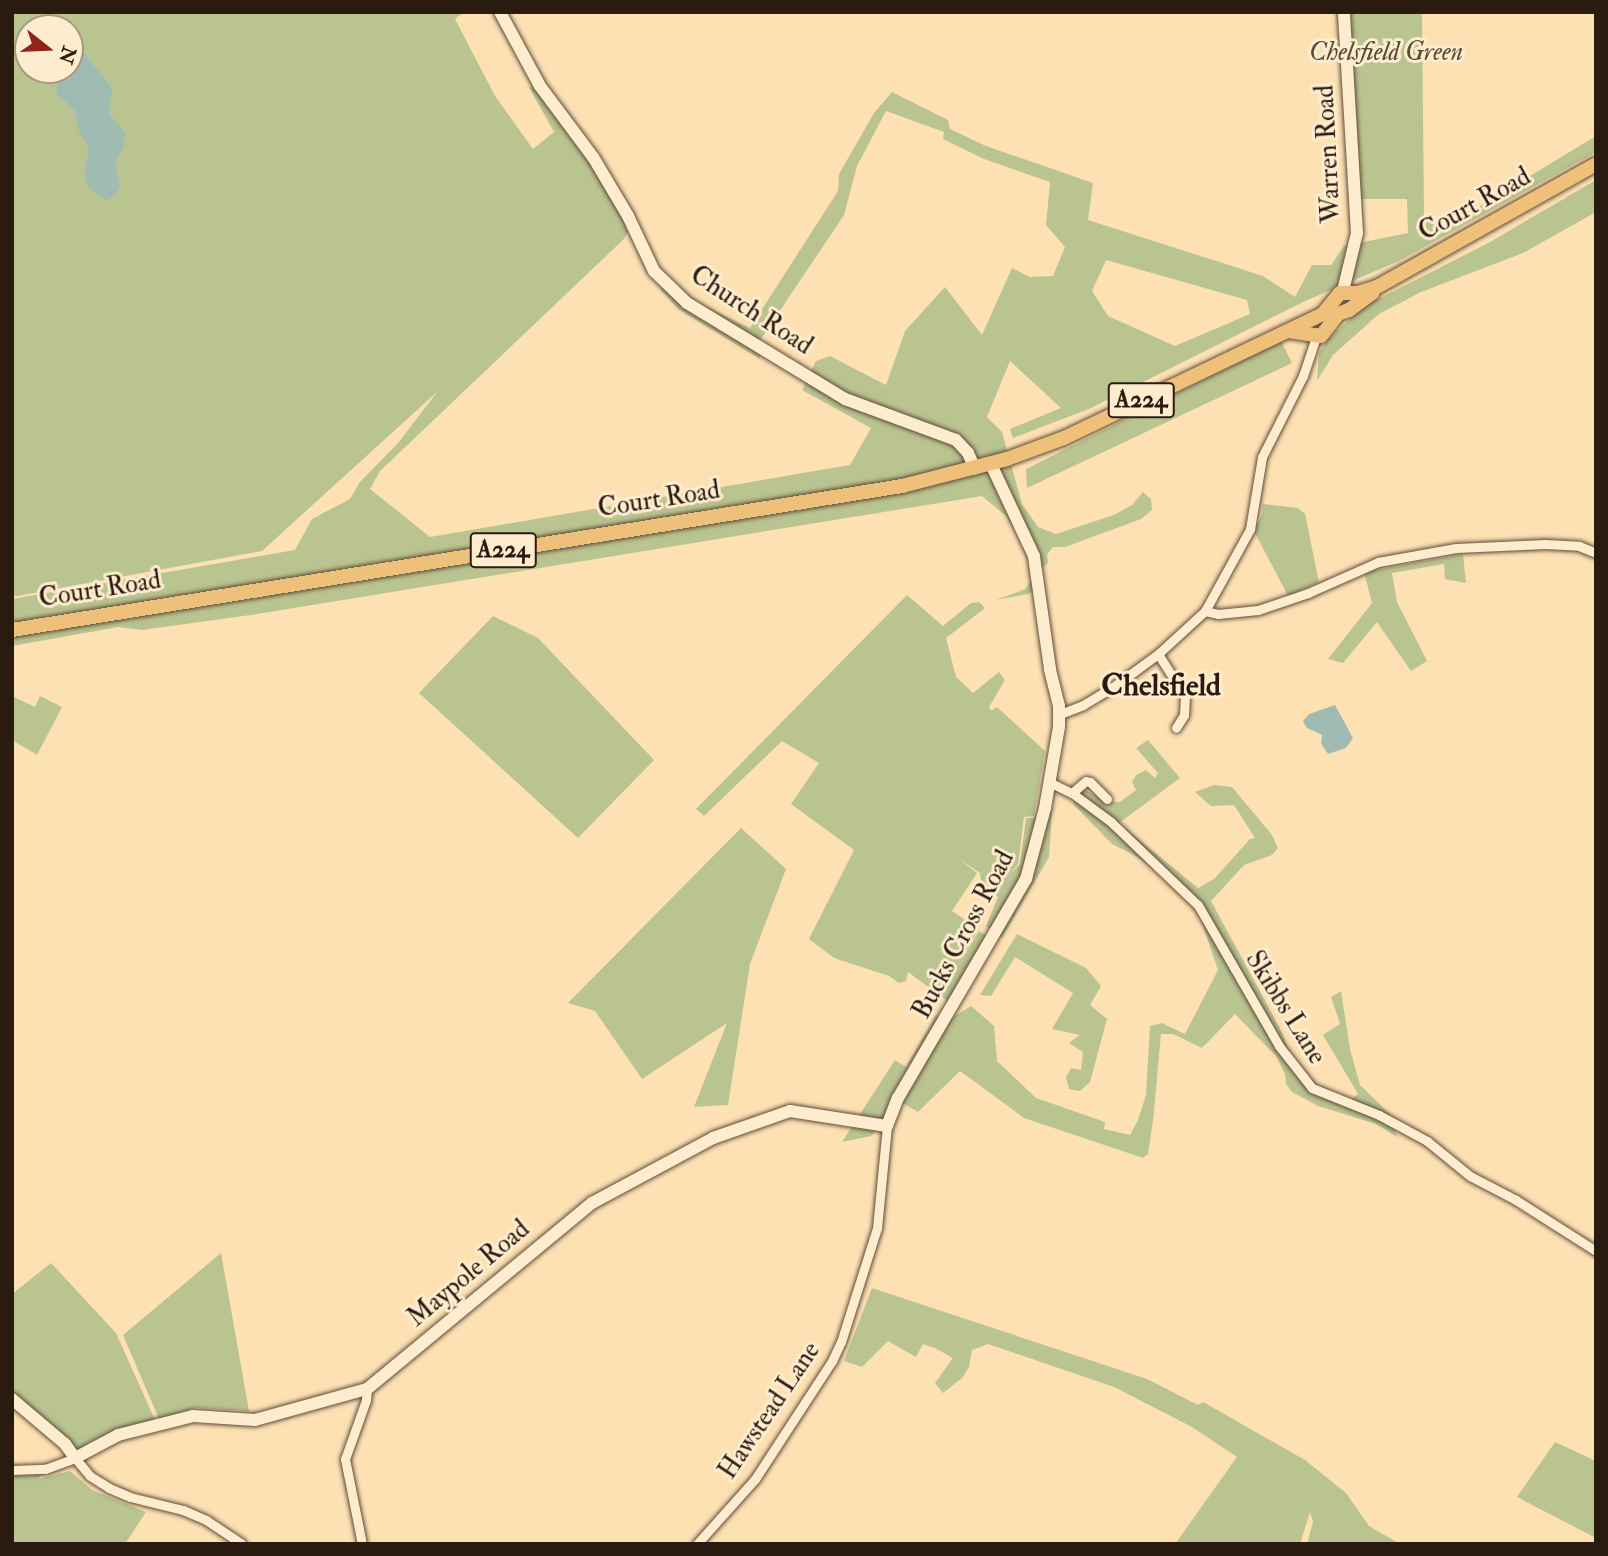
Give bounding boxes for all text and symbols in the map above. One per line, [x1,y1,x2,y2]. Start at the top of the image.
north arrow [14,14,84,84]
park label: Chelsfield Green [1309,37,1463,69]
text: N [53,43,81,67]
street label: Warren Road [1310,84,1348,224]
street label: Court Road [1414,162,1536,248]
street label: Church Road [684,260,818,362]
road number: A224 [1106,380,1176,421]
street label: Court Road [596,475,722,525]
road number: A224 [468,530,538,570]
street label: Court Road [37,565,163,615]
district label: Chelsfield [1101,668,1221,704]
street label: Bucks Cross Road [907,846,1021,1024]
street label: Skibbs Lane [1238,946,1332,1070]
street label: Maypole Road [402,1214,536,1334]
street label: Hawstead Lane [713,1336,827,1486]

